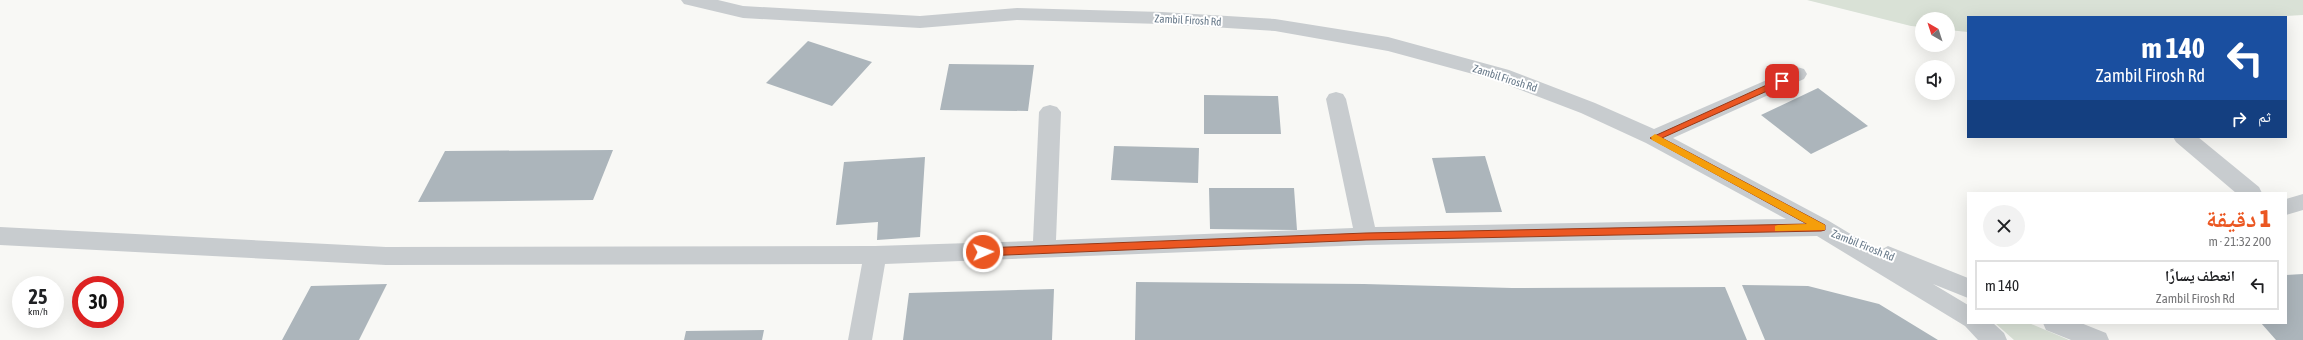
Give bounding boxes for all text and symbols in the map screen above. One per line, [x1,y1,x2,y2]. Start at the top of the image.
street label: Zambil Firosh Rd [1154,12,1222,28]
north arrow [1915,12,1955,52]
map controls [1915,12,1955,100]
text: 140 m [2142,32,2205,64]
icon: left [2219,32,2271,84]
button: sound [1915,60,1955,100]
street label: Zambil Firosh Rd [1471,62,1539,94]
pin [1765,64,1799,98]
text: Zambil Firosh Rd [2095,65,2205,86]
icon: arrive [1771,70,1793,92]
icon: right [2228,108,2250,130]
text: ثم [2258,108,2271,125]
button: close [1983,205,2025,247]
text: 1 دقيقة [2206,205,2271,232]
street label: Zambil Firosh Rd [1830,227,1896,263]
position arrow [962,231,1004,273]
text: 200 m · 21:32 [2208,234,2271,249]
text: انعطف يسارًا [2165,267,2235,284]
icon: left [2247,274,2269,296]
speed limit sign: 30 [72,276,124,328]
text: 140 m [1985,277,2019,294]
text: 25 [29,285,47,308]
text: Zambil Firosh Rd [2156,291,2235,306]
text: km/h [28,306,48,317]

